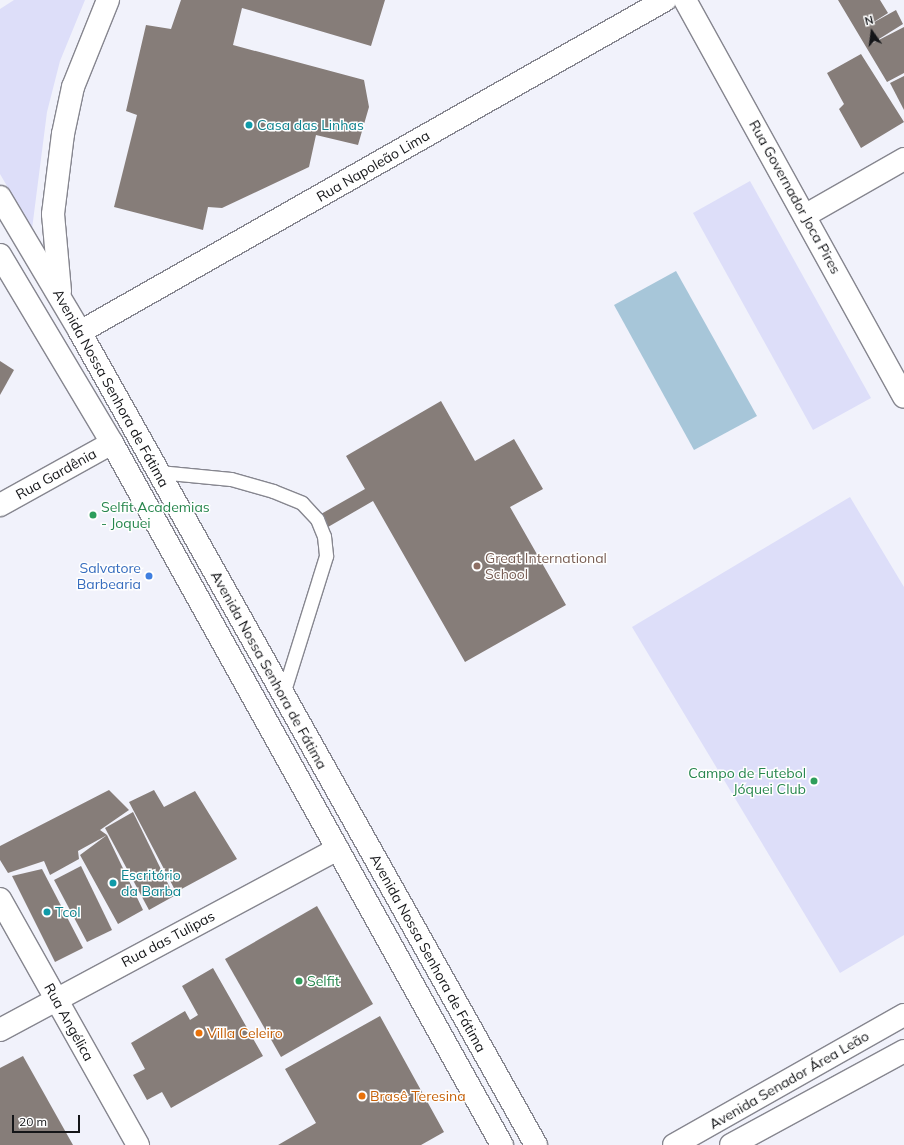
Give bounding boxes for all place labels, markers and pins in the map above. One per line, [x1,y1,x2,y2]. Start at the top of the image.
place label: Casa das Linhas [257,117,364,133]
marker: Casa das Linhas [244,120,254,130]
place label: Selfit Academias - Joquei [101,499,210,532]
marker: Selfit Academias - Joquei [88,510,98,520]
place label: Great International School [485,550,607,582]
place label: Salvatore Barbearia [77,560,141,592]
marker: Great International School [472,561,482,571]
marker: Salvatore Barbearia [144,571,154,581]
place label: Campo de Futebol Jóquei Club [688,765,806,798]
marker: Campo de Futebol Jóquei Club [809,776,819,786]
place label: Escritório da Barba [121,867,181,900]
marker: Escritório da Barba [108,878,118,888]
place label: Tcol [55,904,81,920]
marker: Tcol [42,907,52,917]
place label: Selfit [307,973,340,989]
marker: Selfit [294,976,304,986]
place label: Villa Celeiro [207,1025,283,1041]
marker: Villa Celeiro [194,1028,204,1038]
place label: Brasê Teresina [370,1088,466,1104]
marker: Brasê Teresina [357,1091,367,1101]

